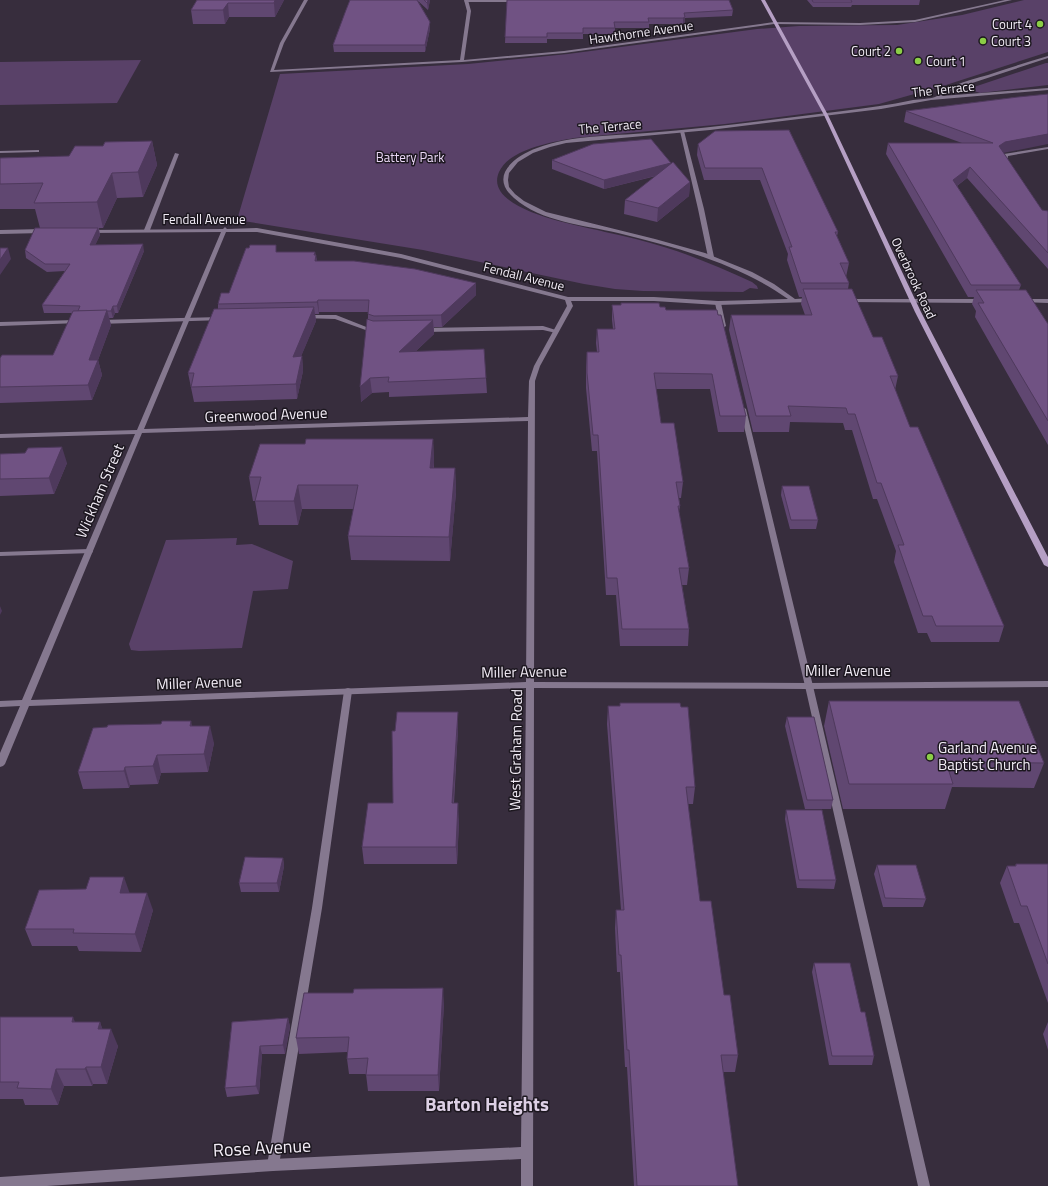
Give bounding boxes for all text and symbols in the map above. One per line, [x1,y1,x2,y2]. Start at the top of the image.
place label: Court 4 [992,14,1032,34]
street label: Hawthorne Avenue [588,15,694,49]
marker: Court 4 [1035,19,1045,29]
place label: Court 3 [991,31,1031,51]
marker: Court 3 [978,36,988,46]
place label: Court 2 [851,41,891,61]
marker: Court 2 [894,46,904,56]
place label: Court 1 [926,51,966,71]
marker: Court 1 [913,56,923,66]
street label: The Terrace [911,76,975,102]
street label: The Terrace [578,113,642,139]
park label: Battery Park [376,147,444,167]
street label: Fendall Avenue [162,209,246,229]
street label: Overbrook Road [886,234,942,322]
street label: Fendall Avenue [481,256,567,296]
street label: Greenwood Avenue [204,401,328,428]
street label: Wickham Street [69,439,130,542]
street label: Miller Avenue [481,659,567,684]
street label: Miller Avenue [805,659,891,682]
street label: Miller Avenue [156,670,242,695]
street label: West Graham Road [503,689,528,811]
place label: Garland Avenue Baptist Church [938,736,1037,776]
marker: Garland Avenue Baptist Church [925,752,935,762]
district label: Barton Heights [425,1089,549,1118]
street label: Rose Avenue [212,1131,312,1164]

